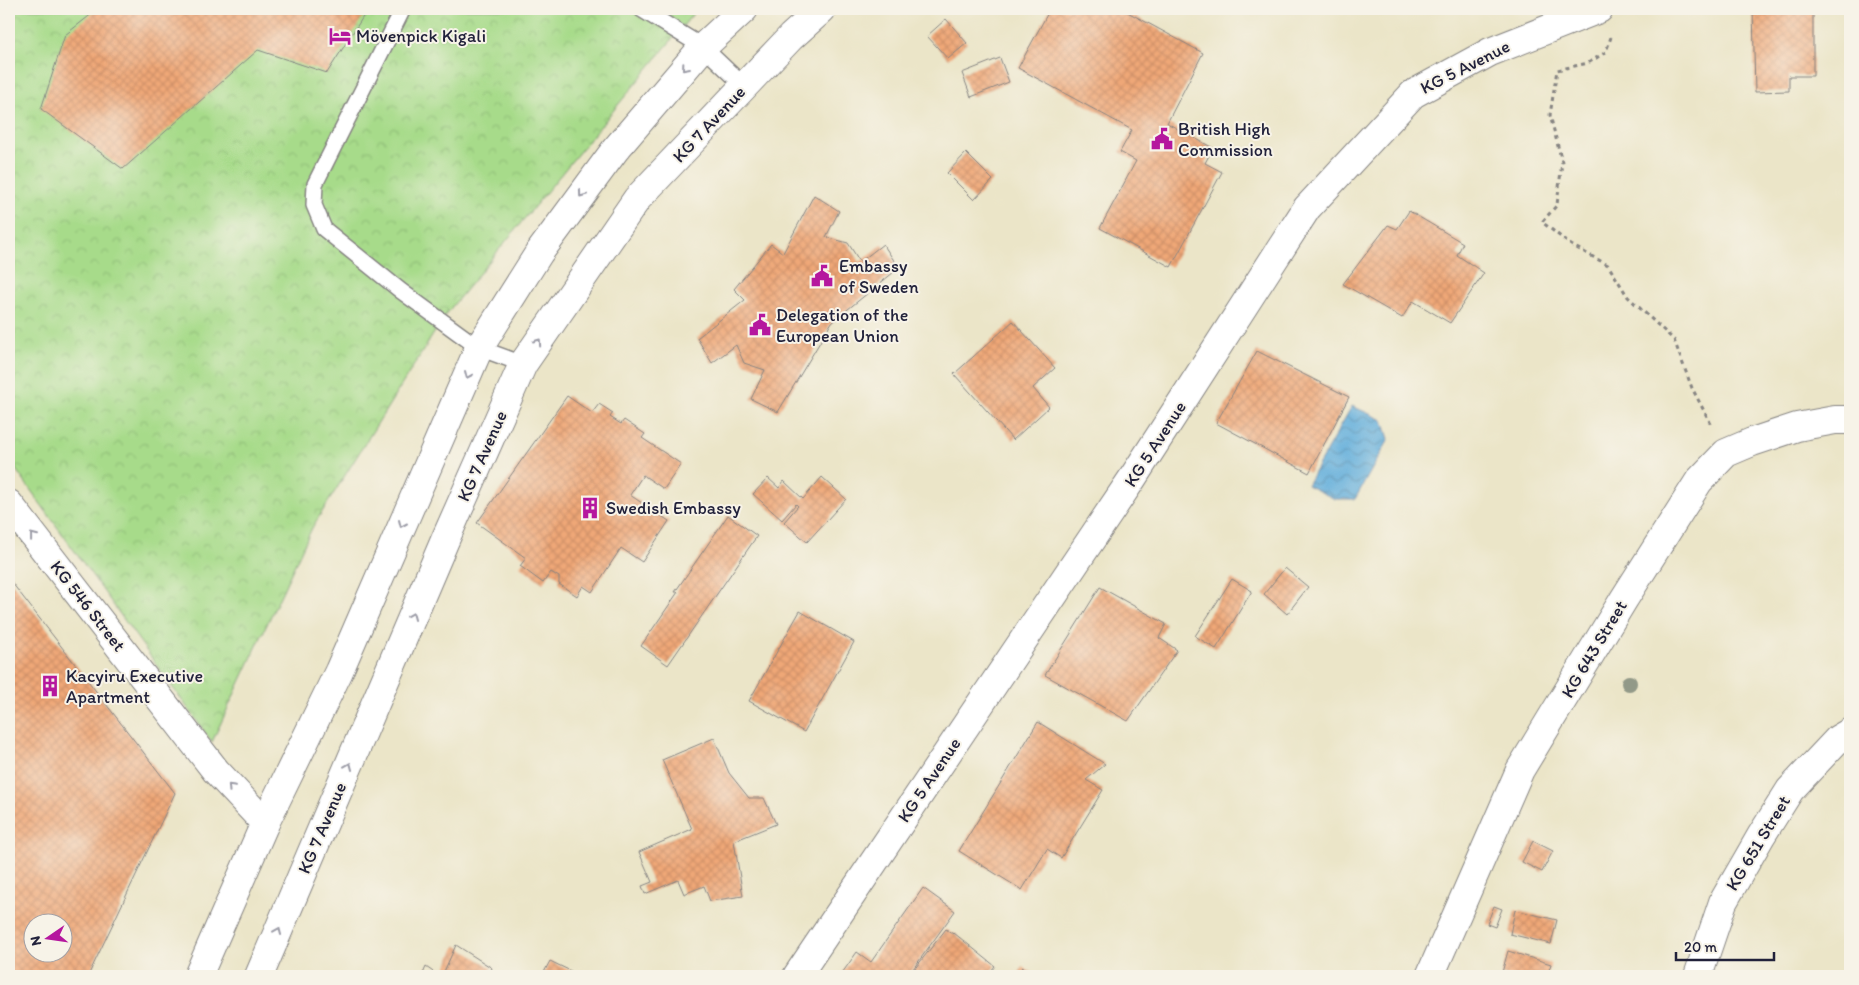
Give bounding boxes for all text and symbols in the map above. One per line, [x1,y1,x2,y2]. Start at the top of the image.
hotel icon: Mövenpick Kigali [327,23,353,49]
place label: Mövenpick Kigali [356,25,486,47]
street label: KG 5 Avenue [1416,35,1514,99]
one-way arrow [682,62,691,71]
street label: KG 7 Avenue [668,81,750,167]
place label: British High Commission [1178,118,1273,161]
public building icon: British High Commission [1149,126,1175,152]
one-way arrow [580,188,588,197]
place label: Embassy of Sweden [839,255,919,298]
public building icon: Embassy of Sweden [809,263,835,289]
place label: Delegation of the European Union [776,304,908,347]
public building icon: Delegation of the European Union [747,312,773,338]
one-way arrow [532,338,541,348]
one-way arrow [463,370,474,379]
street label: KG 5 Avenue [1119,397,1191,491]
street label: KG 7 Avenue [452,407,512,505]
building icon: Swedish Embassy [577,495,603,521]
place label: Swedish Embassy [606,497,741,519]
one-way arrow [398,519,409,528]
one-way arrow [31,533,39,542]
street label: KG 546 Street [46,556,130,656]
street label: KG 643 Street [1556,596,1632,702]
one-way arrow [406,612,417,621]
place label: Kacyiru Executive Apartment [66,665,203,708]
building icon: Kacyiru Executive Apartment [37,673,63,699]
street label: KG 5 Avenue [893,733,965,827]
one-way arrow [342,762,353,771]
street label: KG 7 Avenue [293,779,351,877]
one-way arrow [228,784,237,793]
street label: KG 651 Street [1721,791,1795,894]
north arrow [22,912,72,962]
one-way arrow [271,927,282,936]
scale bar [1676,930,1774,962]
text: N [26,934,45,947]
text: 20 m [1684,938,1718,956]

